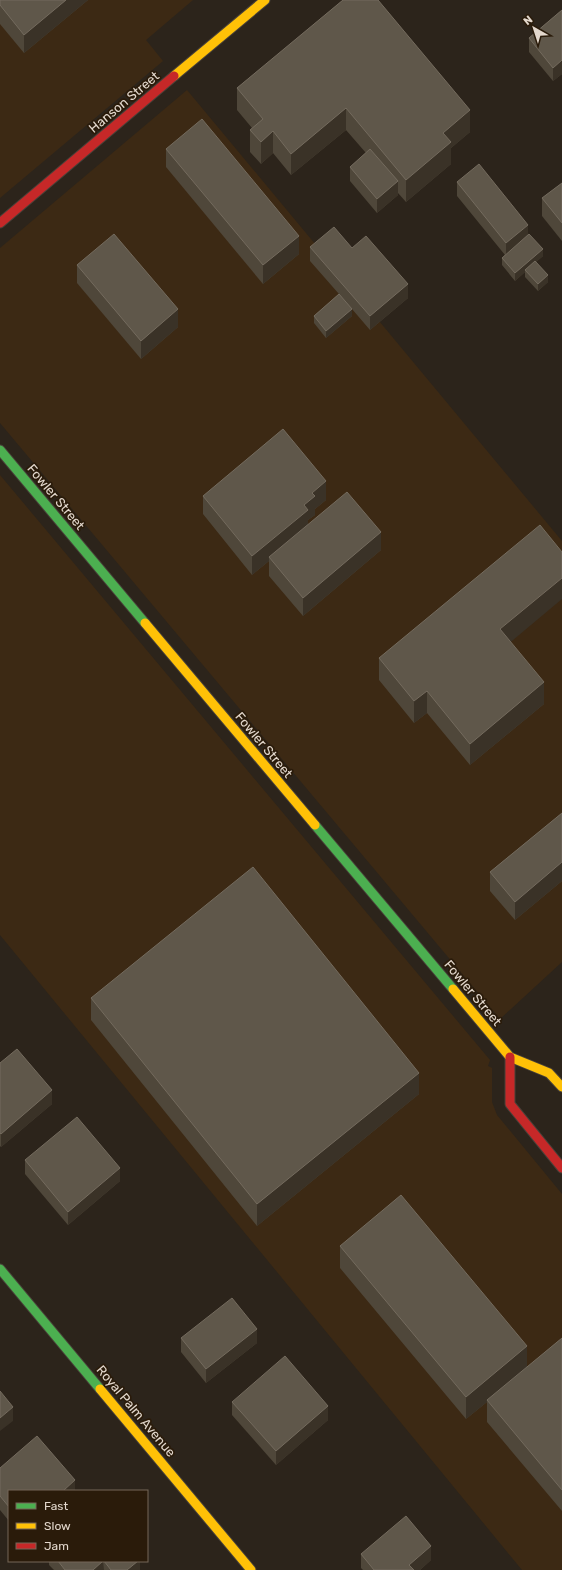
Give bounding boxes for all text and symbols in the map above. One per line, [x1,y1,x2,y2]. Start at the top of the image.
north arrow [514,8,554,48]
text: N [521,13,535,28]
street label: Hanson Street [86,68,162,136]
street label: Fowler Street [24,461,88,533]
street label: Fowler Street [232,709,296,781]
street label: Fowler Street [441,957,505,1029]
street label: Royal Palm Avenue [93,1362,179,1460]
legend [8,1490,148,1562]
text: Fast [44,1499,68,1513]
text: Slow [44,1519,71,1533]
text: Jam [44,1539,69,1553]

